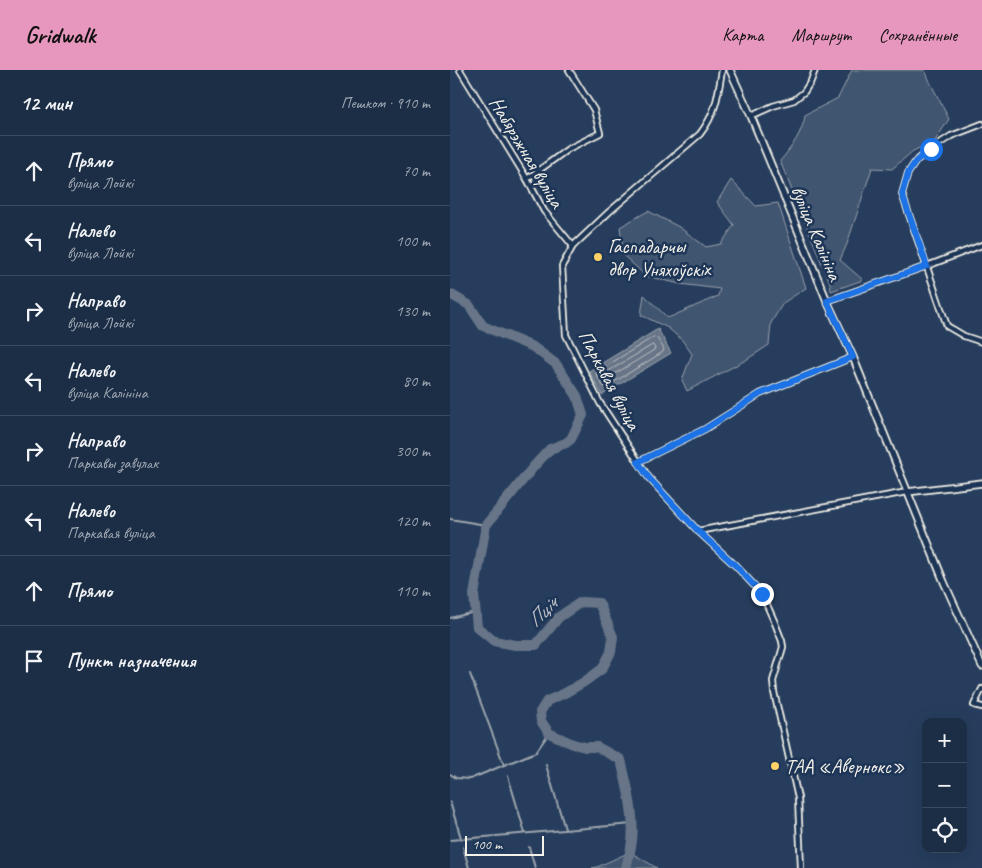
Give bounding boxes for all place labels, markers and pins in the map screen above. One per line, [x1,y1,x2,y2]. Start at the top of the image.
place label: Гаспадарчы двор Уняхоўскіх [608,234,712,282]
marker: Гаспадарчы двор Уняхоўскіх [592,251,604,263]
place label: ТАА «Авернокс» [785,754,905,779]
marker: ТАА «Авернокс» [769,760,781,772]

